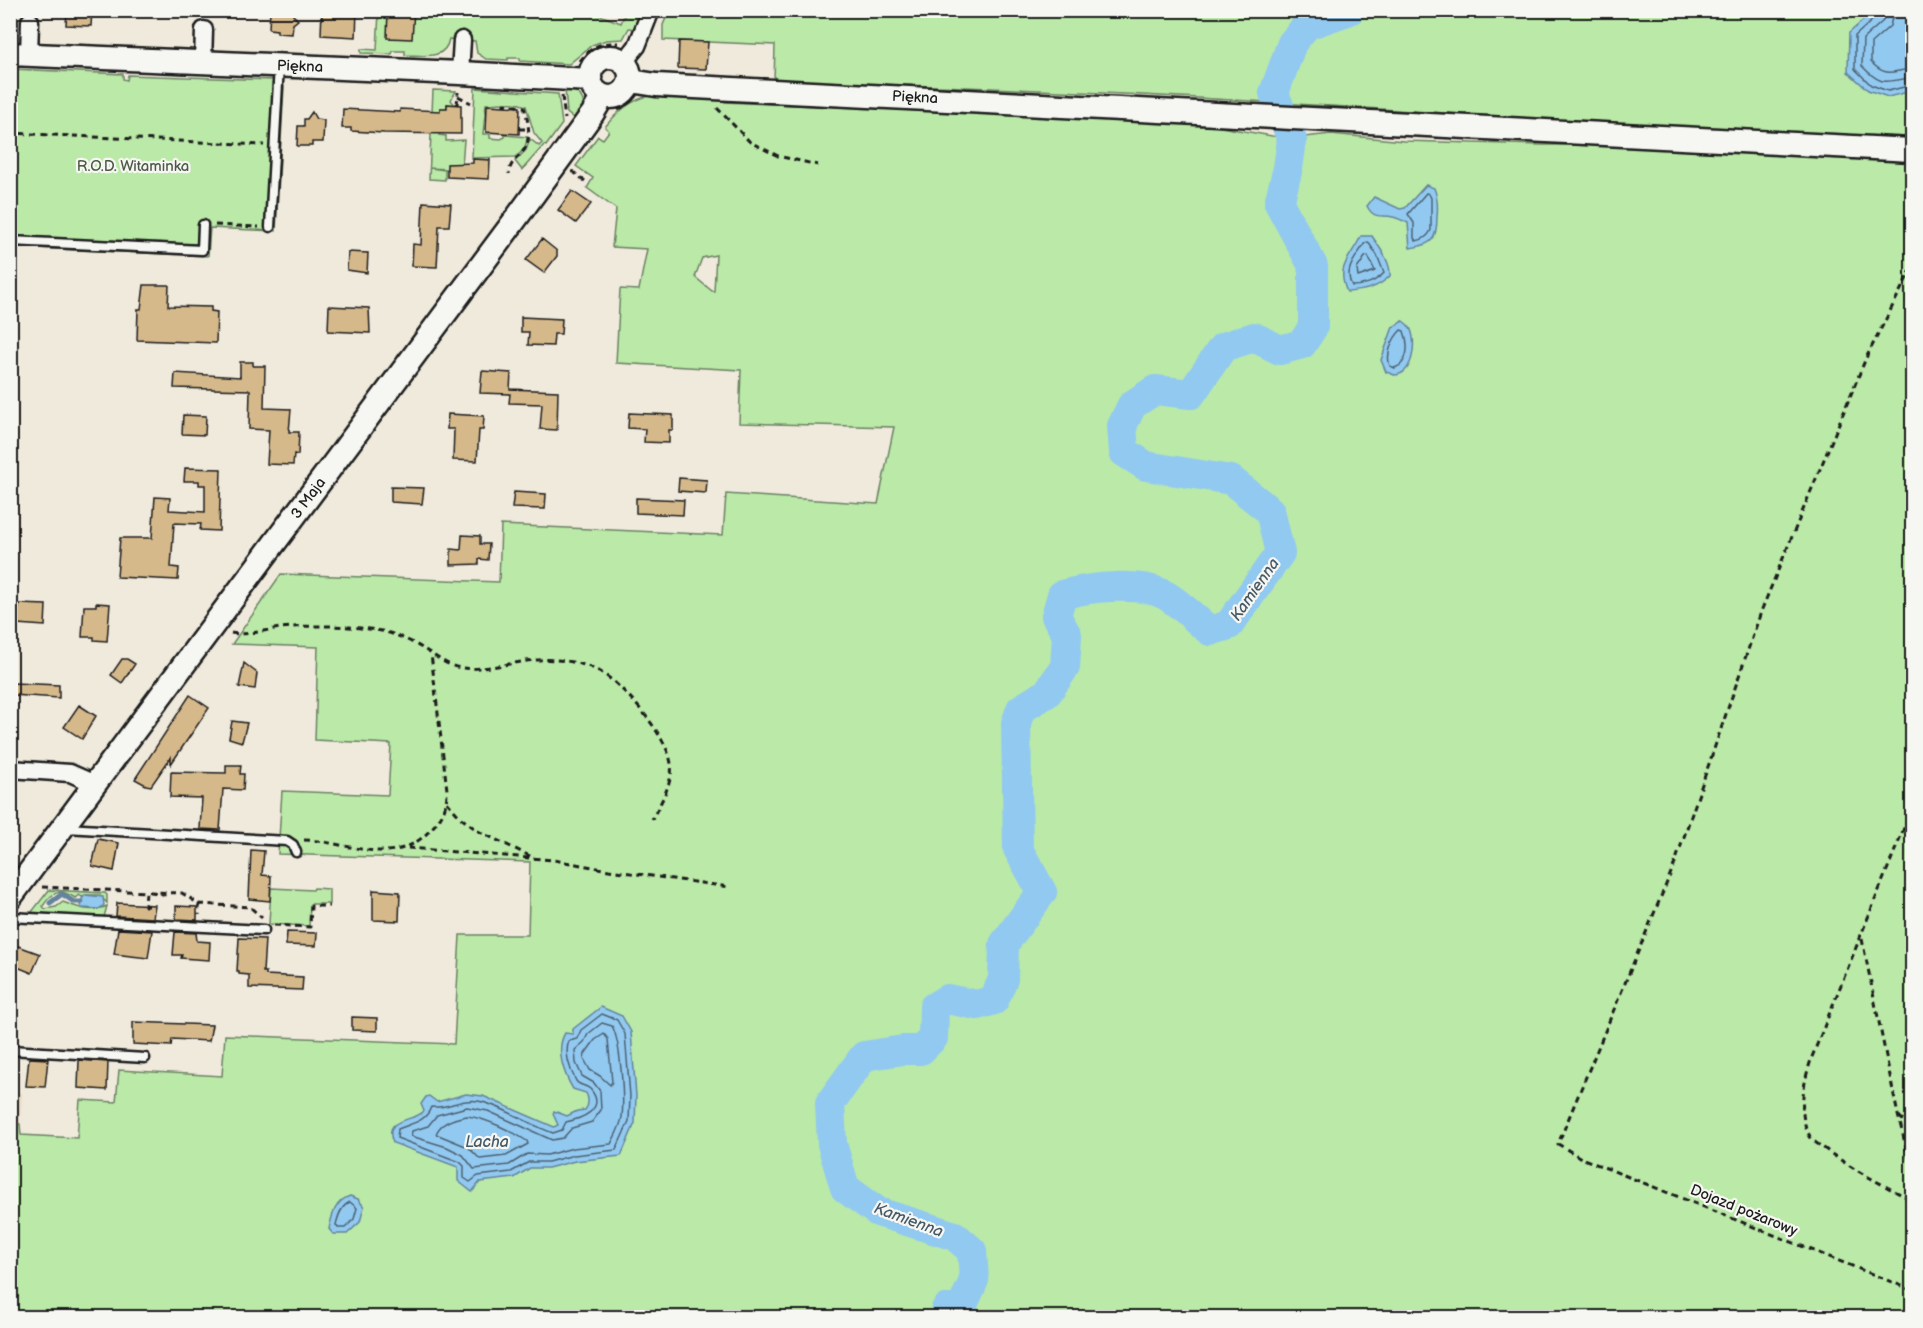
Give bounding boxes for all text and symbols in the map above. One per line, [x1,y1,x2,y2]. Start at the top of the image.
street label: Piękna [277,56,323,77]
street label: Piękna [891,87,939,108]
park label: R.O.D. Witaminka [77,157,189,176]
street label: 3 Maja [287,474,330,523]
water label: Kamienna [1227,555,1284,625]
water label: Lacha [465,1133,509,1152]
street label: Dojazd pożarowy [1687,1180,1800,1241]
water label: Kamienna [871,1199,946,1242]

